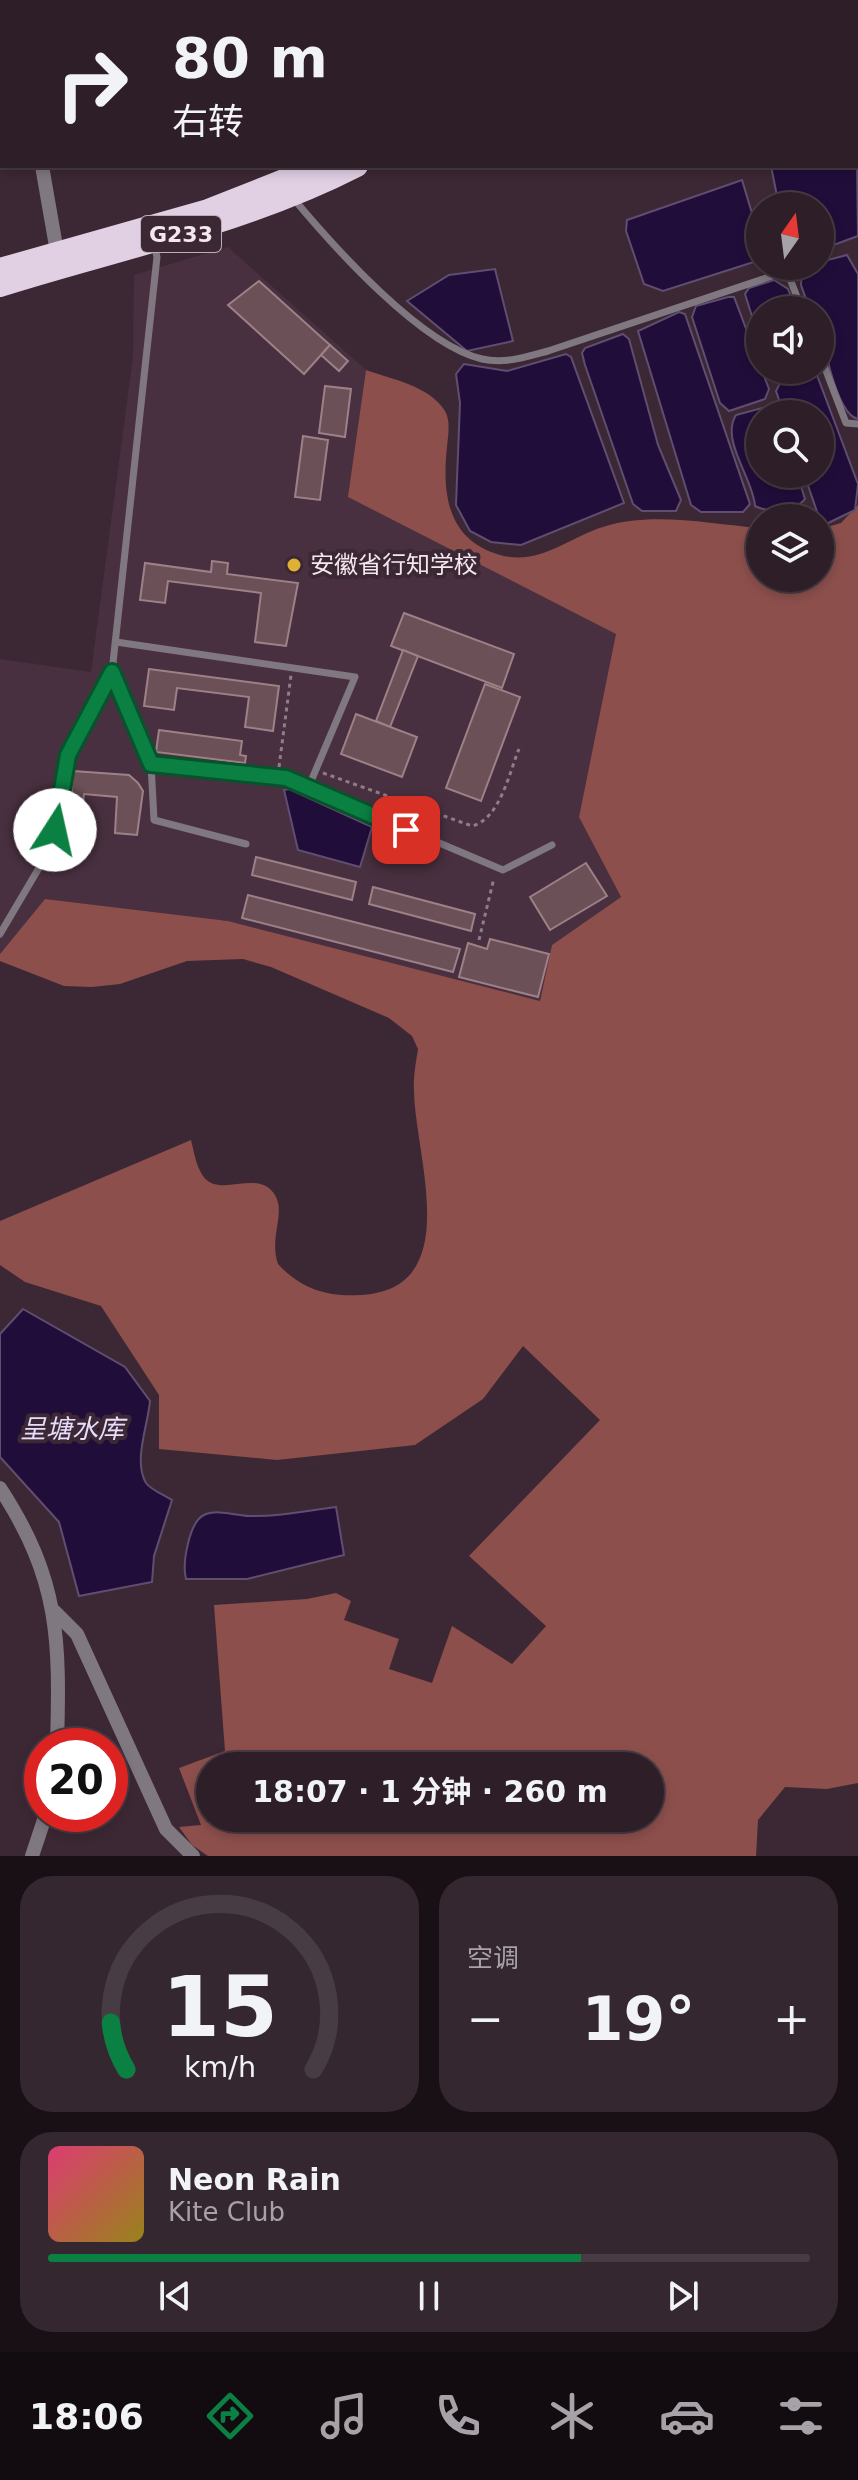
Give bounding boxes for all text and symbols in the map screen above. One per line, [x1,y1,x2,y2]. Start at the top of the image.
text: 80 m [172,25,328,90]
icon: right [40,32,144,136]
text: 右转 [172,101,244,142]
north arrow [746,192,834,280]
map controls [746,192,834,592]
road number: G233 [141,216,221,252]
button: sound [746,296,834,384]
button: search [746,400,834,488]
button: layers [746,504,834,592]
place label: 安徽省行知学校 [310,551,478,579]
marker: 安徽省行知学校 [285,556,303,574]
position arrow [13,788,97,872]
pin [372,796,440,864]
icon: arrive [384,808,428,852]
water label: 呈塘水库 [20,1414,128,1444]
speed limit sign: 20 [24,1728,128,1832]
text: 18:07 · 1 分钟 · 260 m [252,1774,608,1809]
text: 空调 [467,1943,519,1973]
text: 15 [162,1959,277,2056]
text: 19° [582,1984,695,2054]
text: − [467,1993,504,2044]
text: + [773,1993,810,2044]
text: km/h [183,2050,256,2084]
text: Neon Rain [168,2162,341,2197]
text: Kite Club [168,2197,285,2227]
icon: previous [153,2274,197,2318]
icon: pause [407,2274,451,2318]
icon: next [661,2274,705,2318]
icon: directions [202,2388,258,2444]
icon: music [316,2388,372,2444]
icon: phone [430,2388,486,2444]
icon: climate [544,2388,600,2444]
icon: car [659,2388,715,2444]
icon: filters [773,2388,829,2444]
text: 18:06 [29,2396,144,2437]

